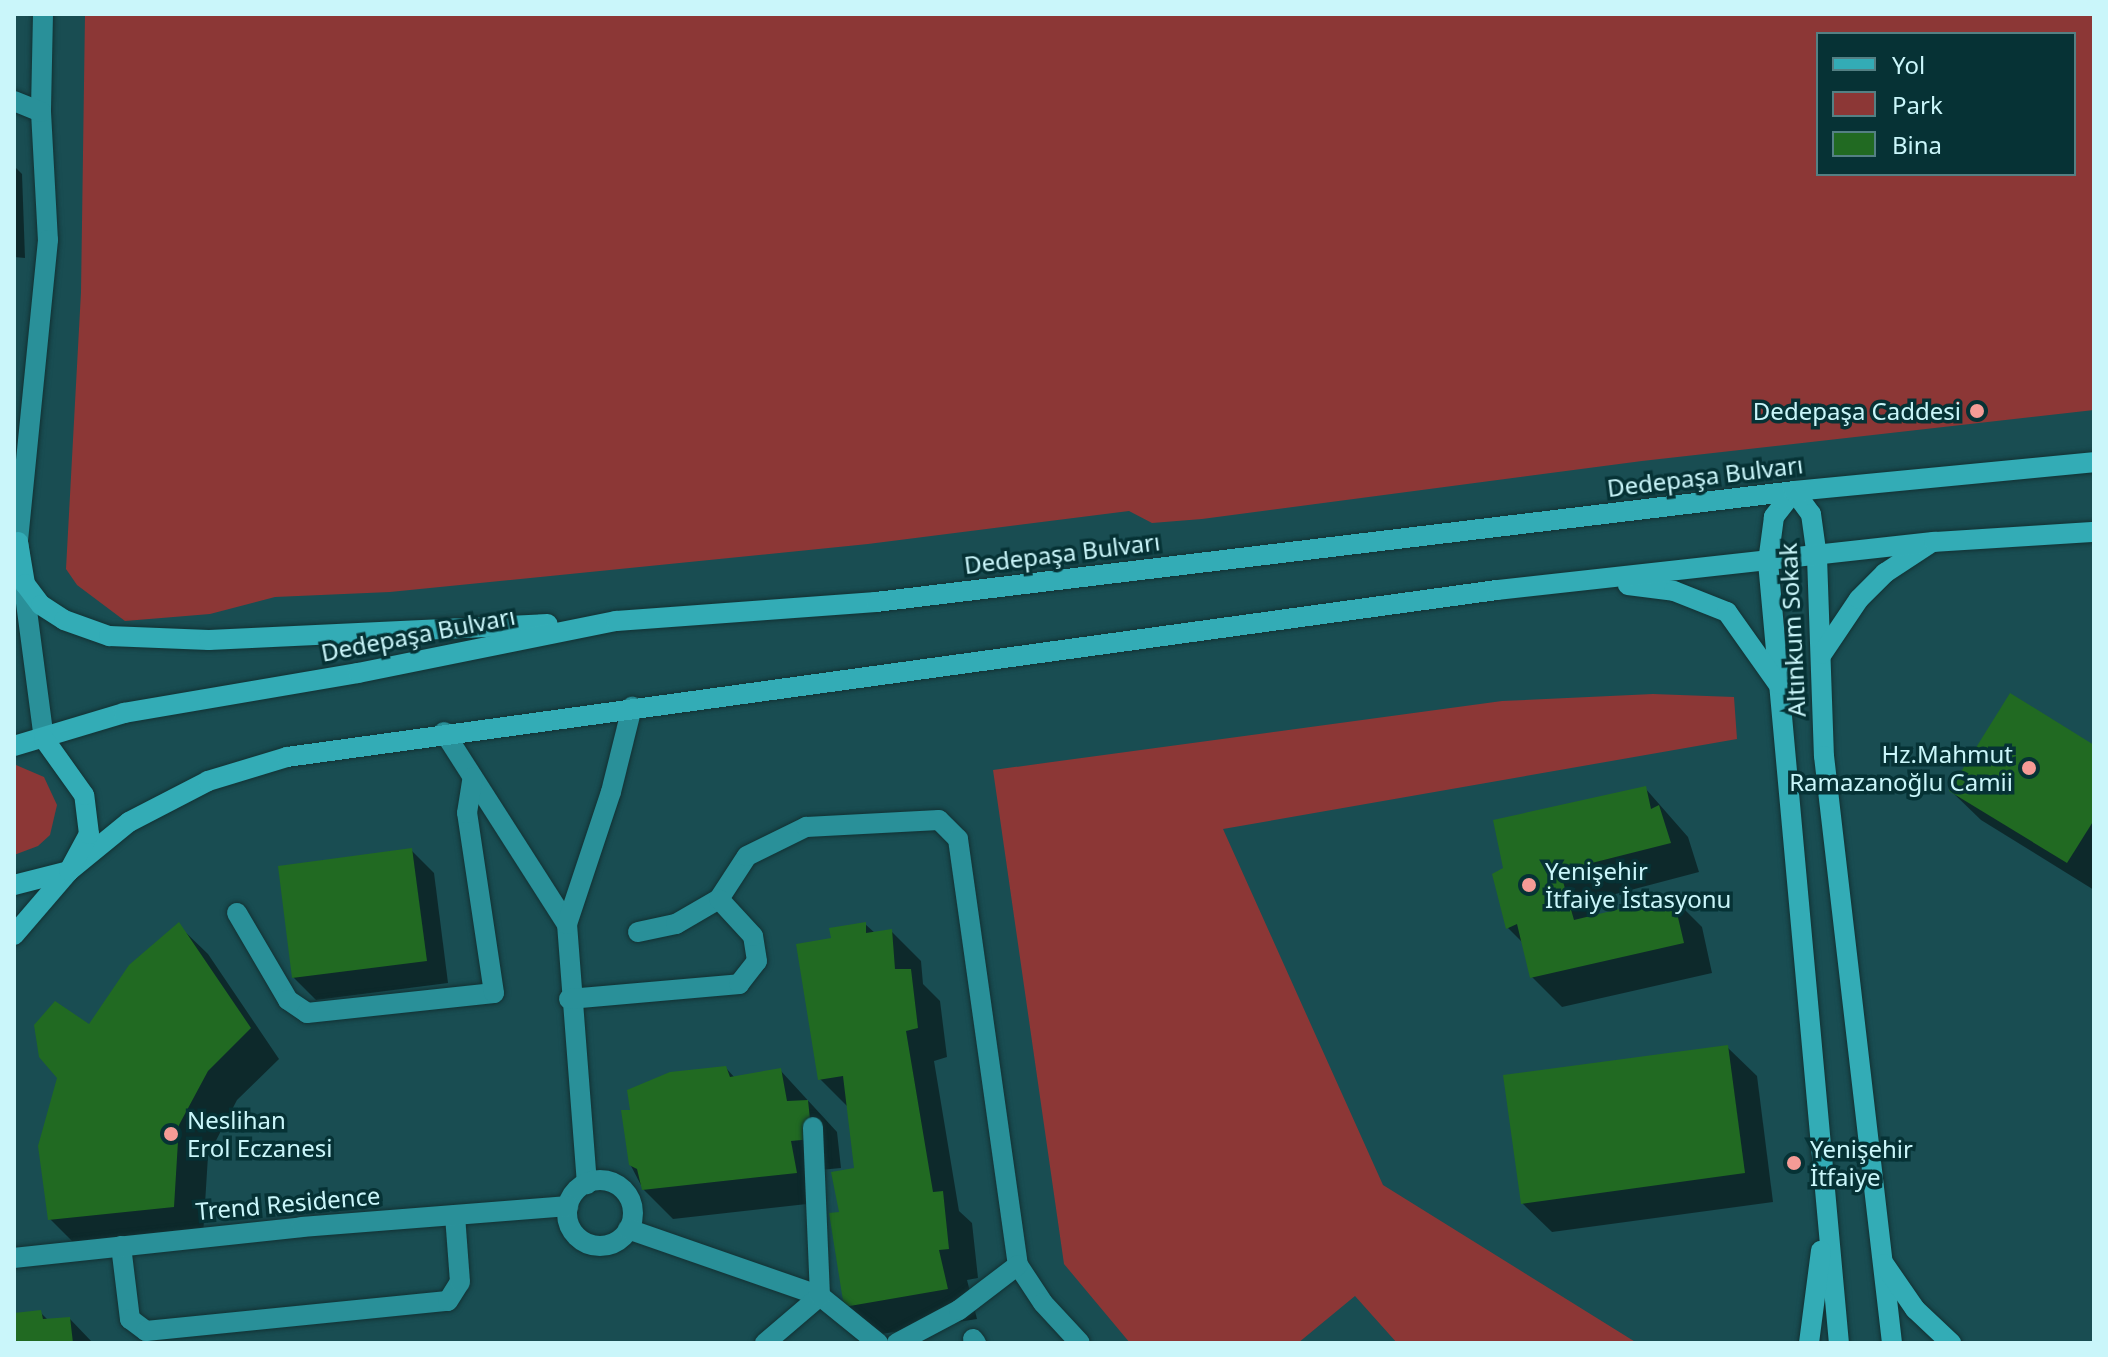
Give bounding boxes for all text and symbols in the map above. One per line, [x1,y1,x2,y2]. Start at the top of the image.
legend [1816,32,2076,176]
text: Yol [1892,48,1925,81]
text: Park [1892,88,1943,121]
text: Bina [1892,128,1942,161]
place label: Dedepaşa Caddesi [1753,397,1961,425]
marker: Dedepaşa Caddesi [1968,402,1986,420]
street label: Dedepaşa Bulvarı [1605,450,1805,502]
street label: Dedepaşa Bulvarı [962,527,1162,579]
street label: Altınkum Sokak [1773,542,1811,718]
street label: Dedepaşa Bulvarı [318,601,518,667]
place label: Hz.Mahmut Ramazanoğlu Camii [1789,740,2013,796]
marker: Hz.Mahmut Ramazanoğlu Camii [2020,759,2038,777]
place label: Yenişehir İtfaiye İstasyonu [1545,857,1731,913]
marker: Yenişehir İtfaiye İstasyonu [1520,876,1538,894]
place label: Neslihan Erol Eczanesi [187,1106,332,1162]
marker: Neslihan Erol Eczanesi [162,1125,180,1143]
place label: Yenişehir İtfaiye [1810,1135,1913,1191]
marker: Yenişehir İtfaiye [1785,1154,1803,1172]
street label: Trend Residence [194,1181,382,1225]

